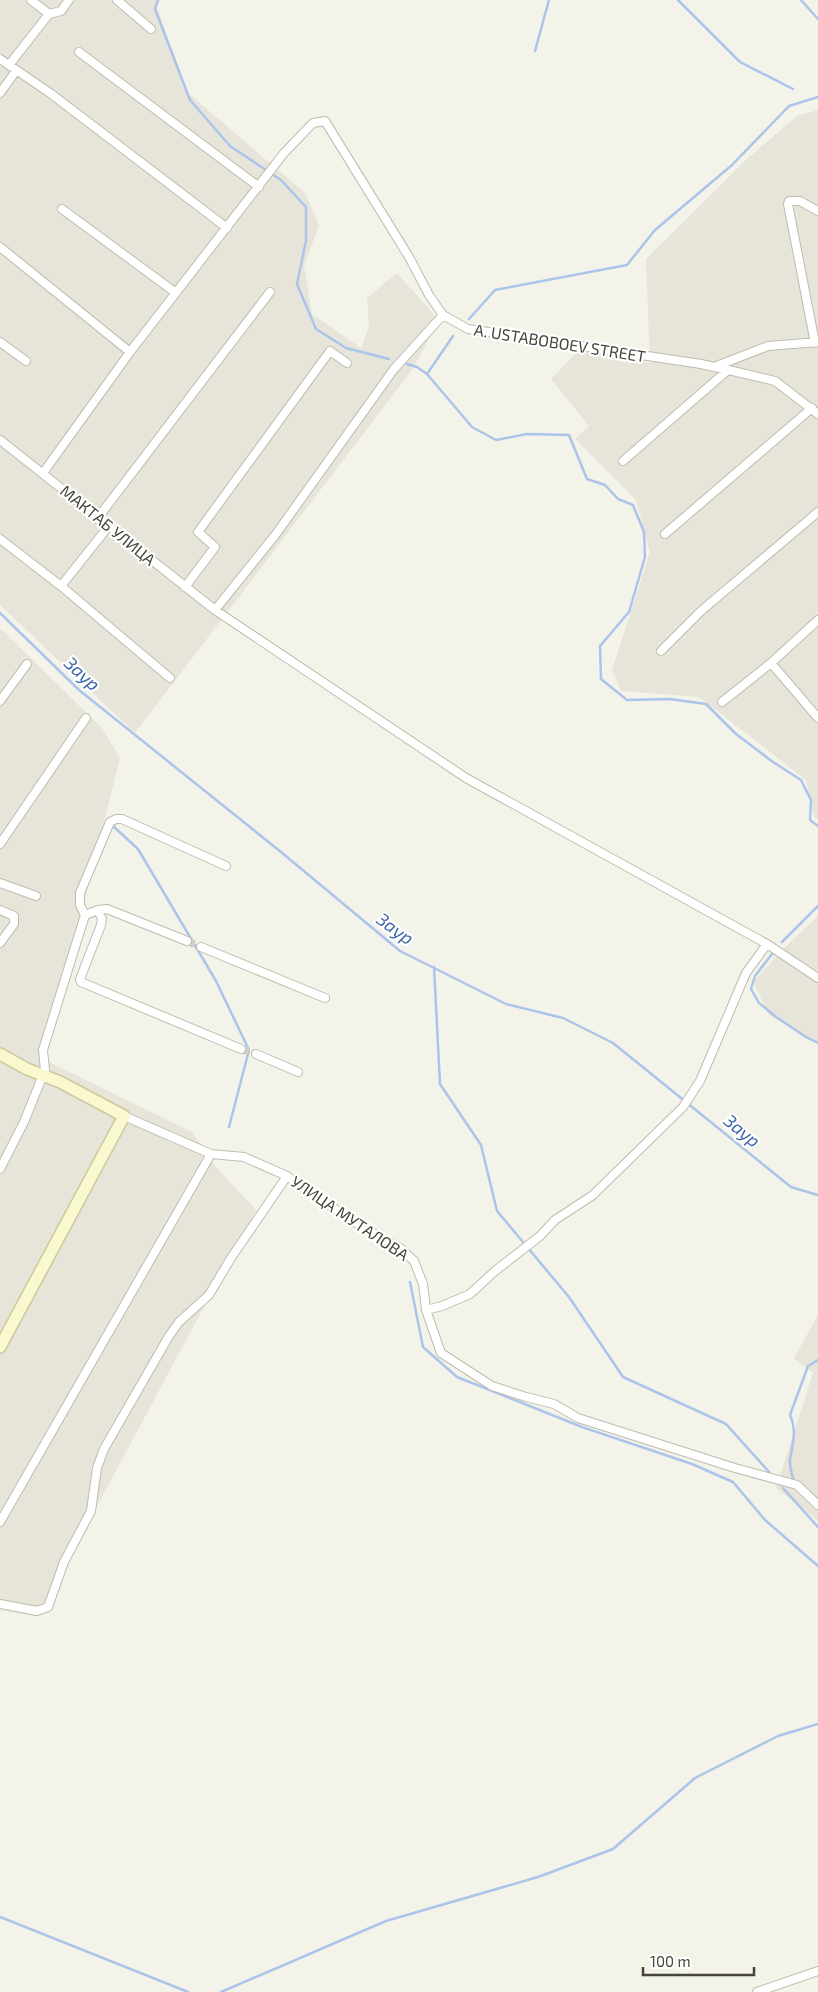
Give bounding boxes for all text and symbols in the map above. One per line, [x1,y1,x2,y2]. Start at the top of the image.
street label: A. USTABOBOEV STREET [473,320,647,365]
street label: МАКТАБ УЛИЦА [57,480,160,569]
water label: Заур [60,651,105,695]
water label: Заур [372,907,418,949]
water label: Заур [719,1108,765,1151]
street label: УЛИЦА МУТАЛОВА [288,1171,413,1264]
scale bar [643,1944,754,1976]
text: 100 m [650,1952,691,1970]

